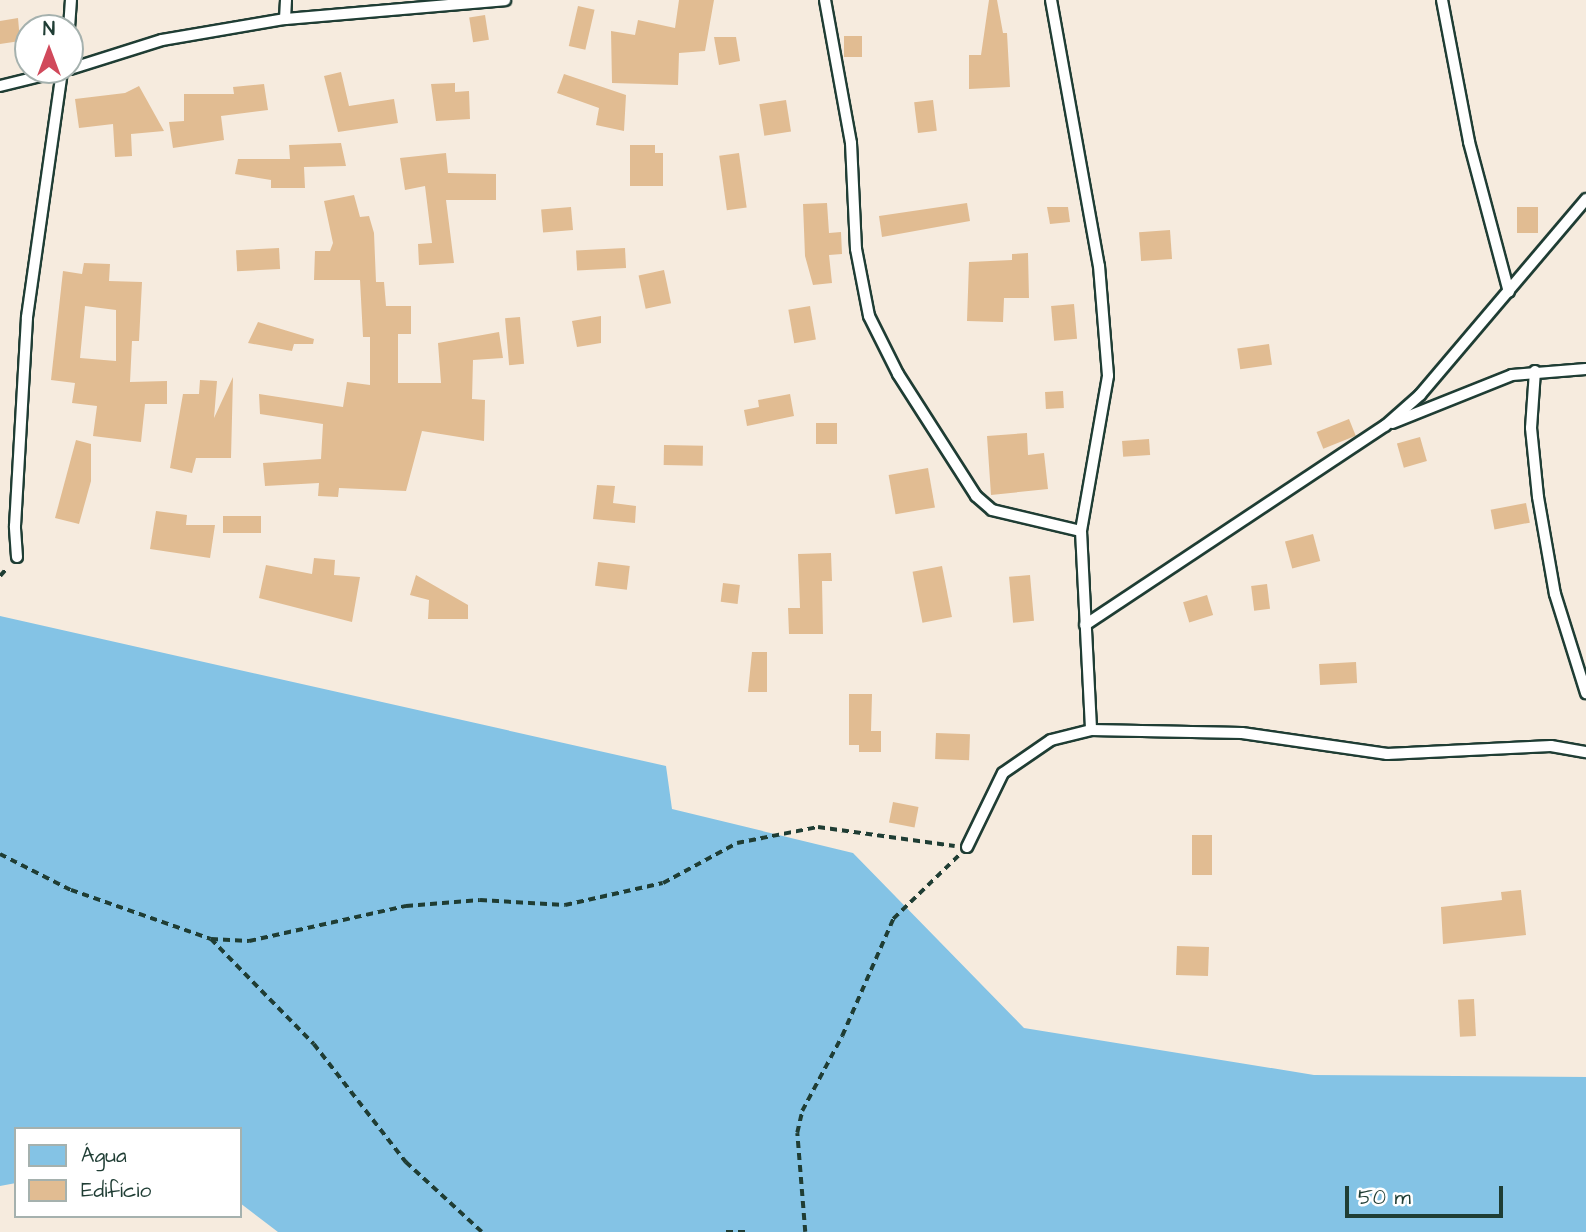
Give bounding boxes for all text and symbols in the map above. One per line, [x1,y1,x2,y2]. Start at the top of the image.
north arrow [14,14,84,84]
text: N [43,16,55,43]
legend [14,1127,242,1218]
text: Água [81,1141,127,1170]
scale bar [1348,1172,1506,1216]
text: Edifício [81,1176,151,1205]
text: 50 m [1358,1183,1411,1212]

